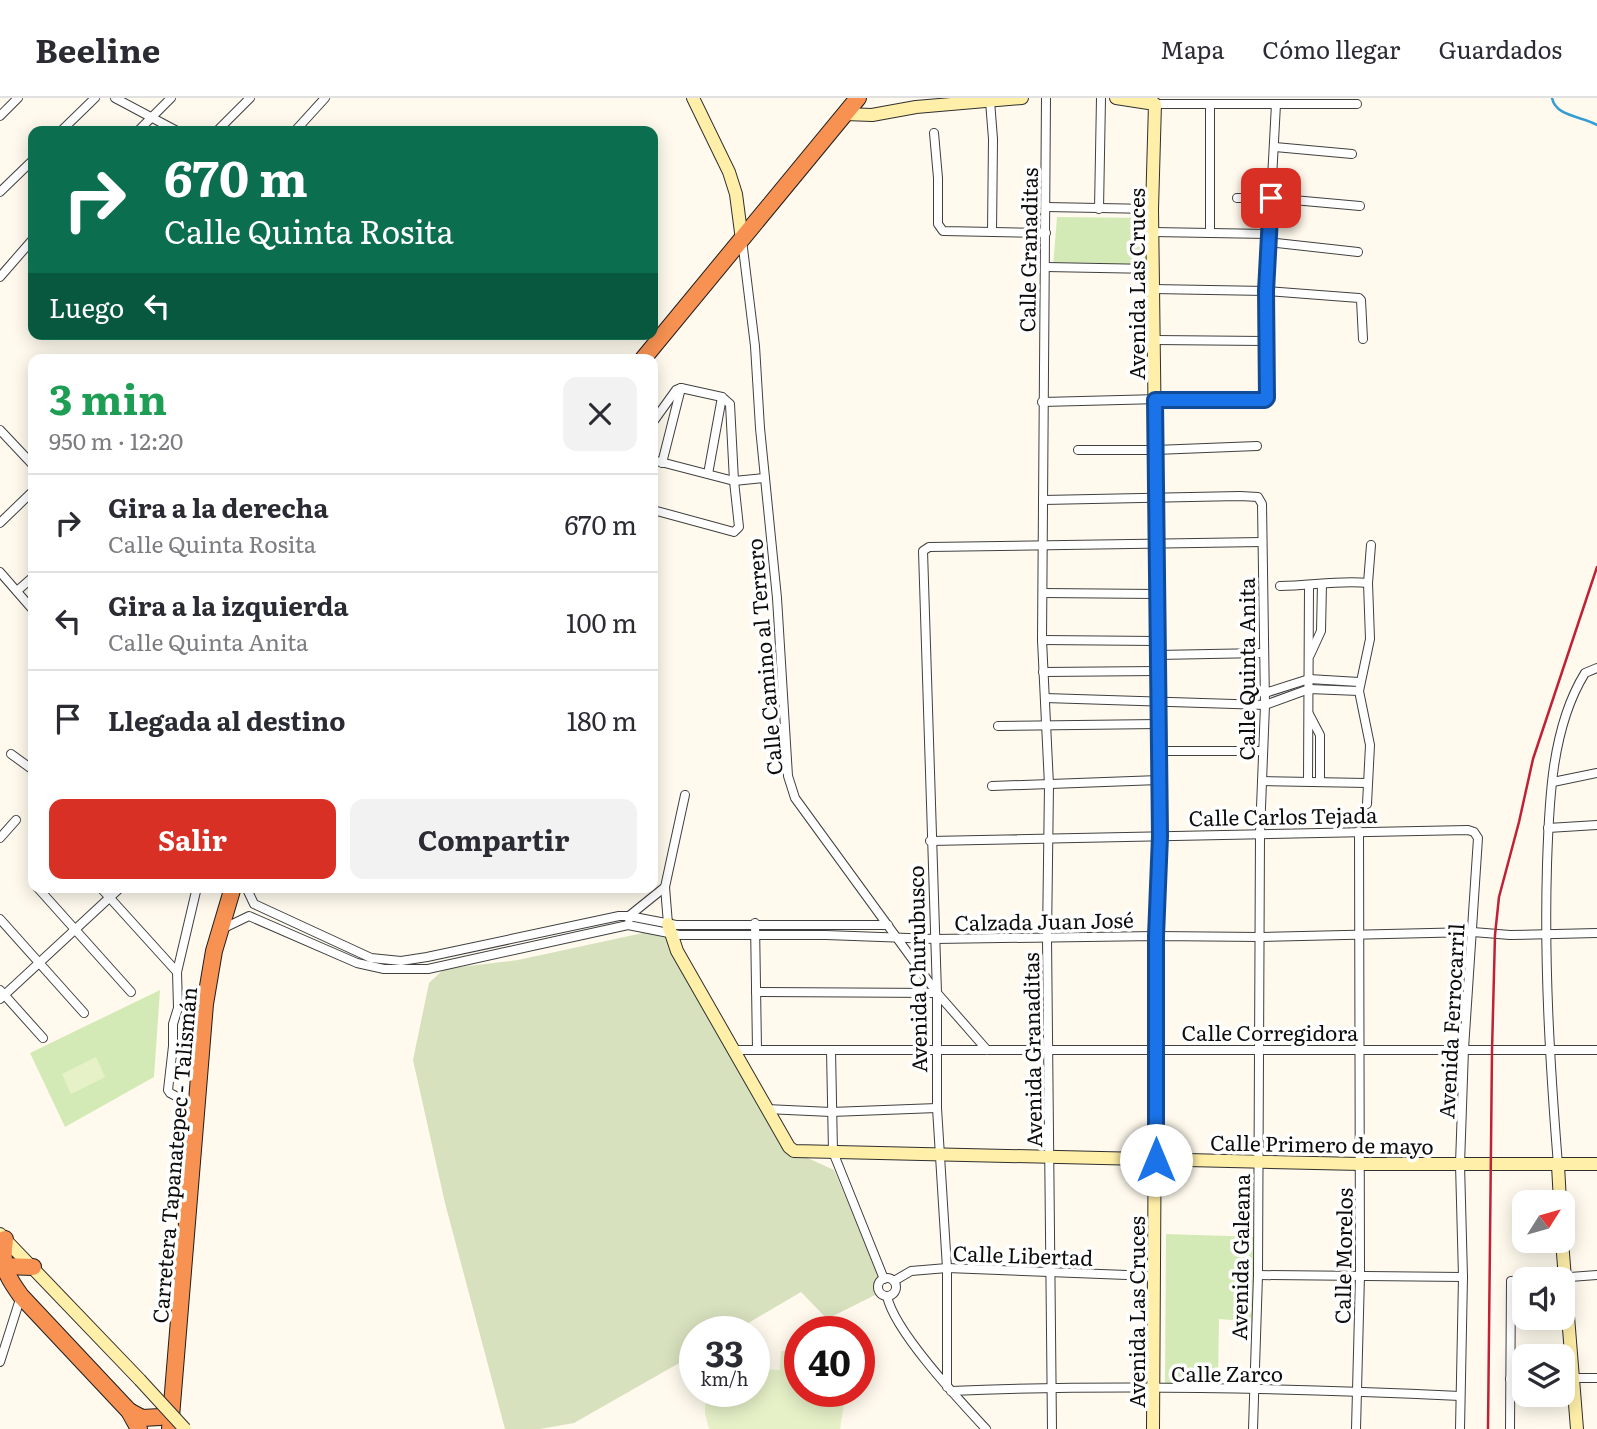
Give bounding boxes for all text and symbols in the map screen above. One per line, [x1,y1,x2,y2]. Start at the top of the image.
text: Beeline [35,24,160,73]
text: Mapa [1160,31,1224,66]
text: Cómo llegar [1262,31,1400,66]
text: Guardados [1438,31,1562,66]
text: 670 m [164,139,308,212]
icon: right [49,154,140,245]
street label: Calle Granaditas [1010,167,1044,333]
pin [1241,168,1301,228]
icon: arrive [1252,179,1290,217]
street label: Avenida Las Cruces [1120,188,1151,380]
text: Calle Quinta Rosita [164,206,454,254]
text: Luego [49,287,124,326]
icon: left [138,287,176,325]
text: 3 min [49,366,167,428]
button: close [563,377,637,451]
text: 950 m · 12:20 [49,423,183,457]
text: Gira a la derecha [108,487,328,526]
icon: right [49,504,87,542]
text: 670 m [564,504,637,543]
text: Calle Quinta Rosita [108,526,316,560]
street label: Calle Camino al Terrero [737,537,789,777]
street label: Calle Quinta Anita [1230,577,1261,760]
text: Gira a la izquierda [108,585,349,624]
icon: left [49,602,87,640]
text: 100 m [566,602,637,641]
text: Calle Quinta Anita [108,624,308,658]
icon: arrive [49,700,87,738]
text: Llegada al destino [108,700,345,739]
text: 180 m [567,700,637,739]
street label: Calle Carlos Tejada [1188,798,1378,832]
button: Salir [49,799,336,879]
button: Compartir [350,799,637,879]
street label: Avenida Churubusco [899,865,933,1073]
street label: Calzada Juan José [954,903,1134,937]
street label: Avenida Ferrocarril [1429,923,1471,1119]
street label: Avenida Granaditas [1014,952,1048,1148]
street label: Carretera Tapanatepec - Talismán [143,985,203,1325]
street label: Calle Corregidora [1182,1016,1359,1047]
position arrow [1119,1123,1193,1197]
street label: Calle Primero de mayo [1210,1126,1434,1160]
street label: Avenida Galeana [1222,1173,1256,1341]
street label: Calle Morelos [1325,1188,1359,1324]
north arrow [1512,1190,1575,1253]
map controls [1512,1190,1575,1407]
street label: Avenida Las Cruces [1120,1216,1151,1408]
street label: Calle Libertad [952,1236,1094,1272]
button: sound [1512,1267,1575,1330]
speed limit sign: 40 [784,1316,875,1407]
text: 33 [705,1326,744,1378]
button: layers [1512,1344,1575,1407]
street label: Calle Zarco [1171,1357,1283,1388]
text: km/h [701,1365,748,1392]

